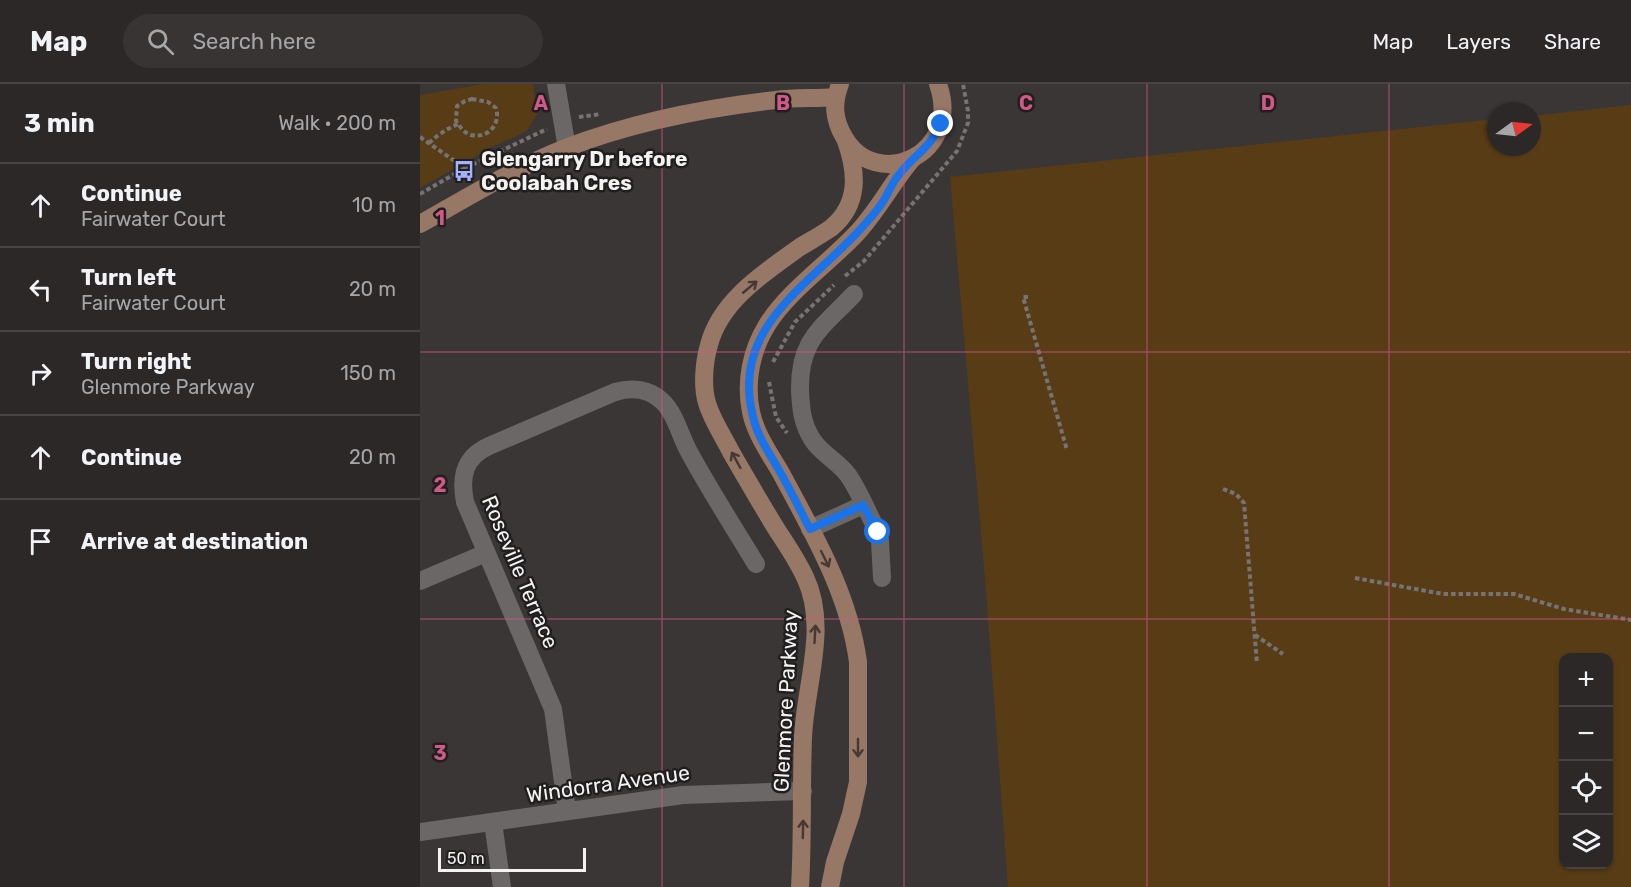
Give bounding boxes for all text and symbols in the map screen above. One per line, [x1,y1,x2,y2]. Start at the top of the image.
search box [123,14,543,68]
text: Map [30,25,87,58]
icon: search [144,25,177,58]
text: Search here [192,28,316,55]
text: Map [1372,29,1413,54]
text: Layers [1446,29,1511,54]
text: Share [1544,29,1601,54]
text: A [534,91,549,115]
text: B [776,91,790,115]
text: C [1019,91,1033,115]
text: D [1261,91,1275,115]
north arrow [1487,102,1541,156]
text: 3 min [24,108,95,139]
route end [927,110,953,136]
text: Walk · 200 m [278,111,396,135]
place label: Glengarry Dr before Coolabah Cres [481,146,688,195]
bus stop icon: Glengarry Dr before Coolabah Cres [452,159,476,183]
text: Continue [81,180,182,207]
icon: ahead [24,189,57,222]
text: 10 m [352,193,396,217]
text: 1 [435,206,445,230]
text: Fairwater Court [81,207,226,231]
text: Turn left [81,264,176,291]
icon: left [24,273,57,306]
text: 20 m [349,277,396,301]
one-way arrow [742,280,758,293]
text: Fairwater Court [81,291,226,315]
text: Turn right [81,348,191,375]
icon: right [24,357,57,390]
text: 150 m [340,361,396,385]
text: Glenmore Parkway [81,375,255,399]
icon: ahead [24,441,57,474]
text: Continue [81,444,182,471]
text: 20 m [349,445,396,469]
one-way arrow [730,452,742,469]
text: 2 [434,473,447,497]
street label: Roseville Terrace [477,492,564,652]
route start [864,518,890,544]
icon: arrive [24,525,57,558]
text: Arrive at destination [81,528,308,555]
one-way arrow [819,550,831,568]
street label: Glenmore Parkway [768,609,803,793]
one-way arrow [809,625,820,645]
map controls [1559,653,1613,869]
button: + [1559,653,1613,707]
button: − [1559,707,1613,761]
one-way arrow [852,737,864,757]
text: 3 [433,741,447,765]
street label: Windorra Avenue [525,760,691,807]
button: locate [1559,761,1613,815]
button: layers [1559,815,1613,869]
one-way arrow [797,819,809,839]
scale bar [438,845,586,872]
text: 50 m [447,849,485,868]

